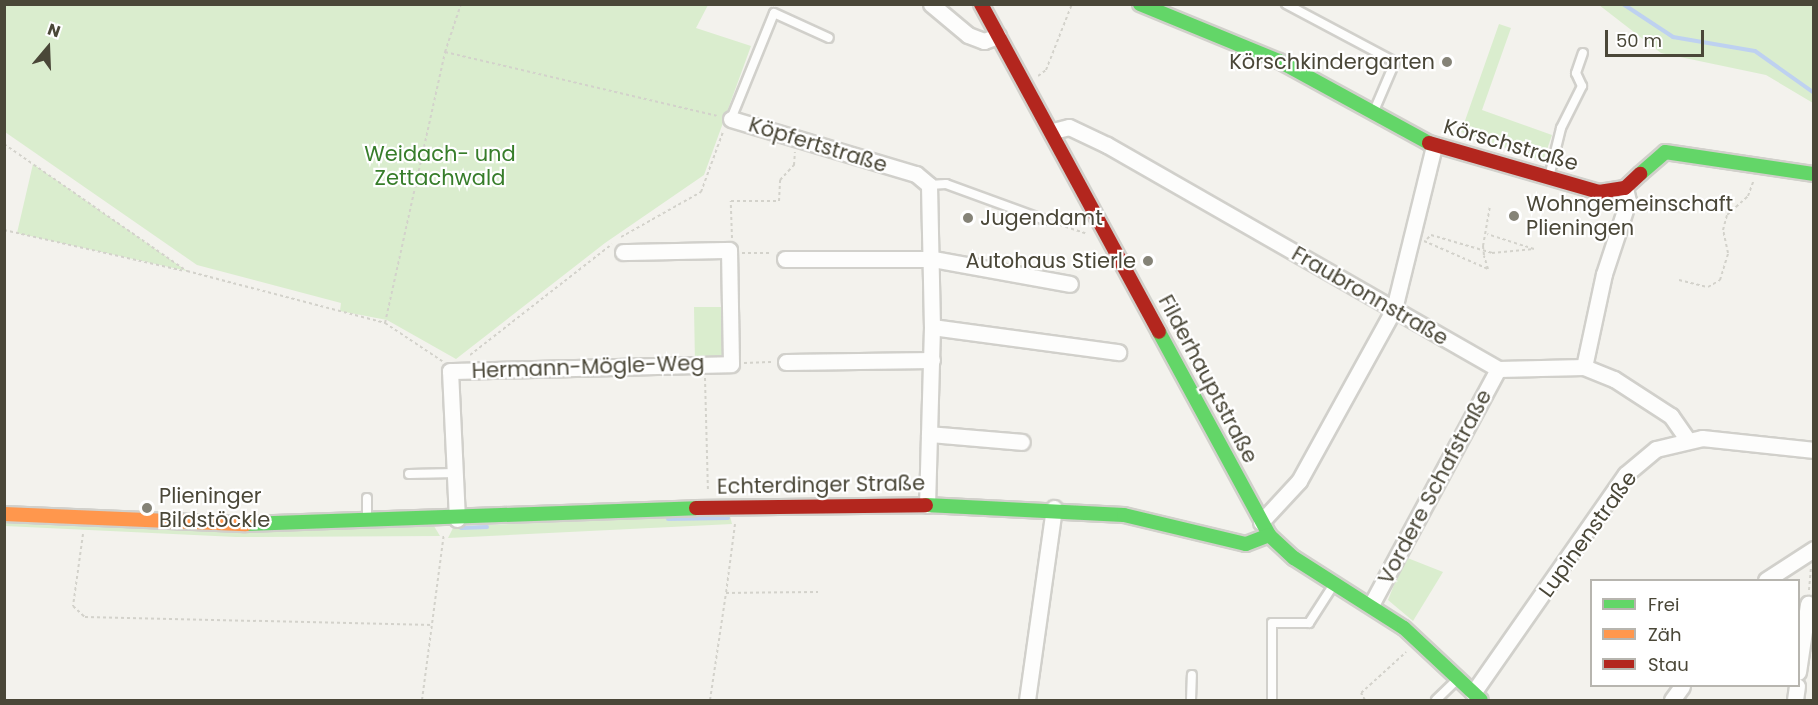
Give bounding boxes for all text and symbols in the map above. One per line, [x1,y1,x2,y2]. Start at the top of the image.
north arrow [18,18,78,78]
text: N [45,18,63,43]
scale bar [1608,18,1707,56]
text: 50 m [1616,28,1662,53]
place label: Körschkindergarten [1229,49,1435,75]
marker: Körschkindergarten [1440,55,1454,69]
street label: Köpfertstraße [746,112,890,178]
street label: Körschstraße [1441,114,1581,176]
park label: Weidach- und Zettachwald [364,141,516,191]
place label: Wohngemeinschaft Plieningen [1526,191,1733,241]
place label: Jugendamt [980,205,1103,231]
marker: Wohngemeinschaft Plieningen [1507,209,1521,223]
marker: Jugendamt [961,211,975,225]
street label: Fraubronnstraße [1287,241,1453,351]
place label: Autohaus Stierle [966,248,1136,274]
marker: Autohaus Stierle [1141,254,1155,268]
street label: Filderhauptstraße [1153,291,1263,467]
street label: Hermann-Mögle-Weg [471,350,705,384]
street label: Vordere Schafstraße [1373,385,1497,589]
street label: Lupinenstraße [1534,466,1642,602]
street label: Echterdinger Straße [717,471,925,499]
place label: Plieninger Bildstöckle [159,483,270,533]
marker: Plieninger Bildstöckle [140,501,154,515]
legend [1590,579,1800,687]
text: Frei [1648,592,1679,617]
text: Zäh [1648,622,1681,647]
text: Stau [1648,652,1689,677]

